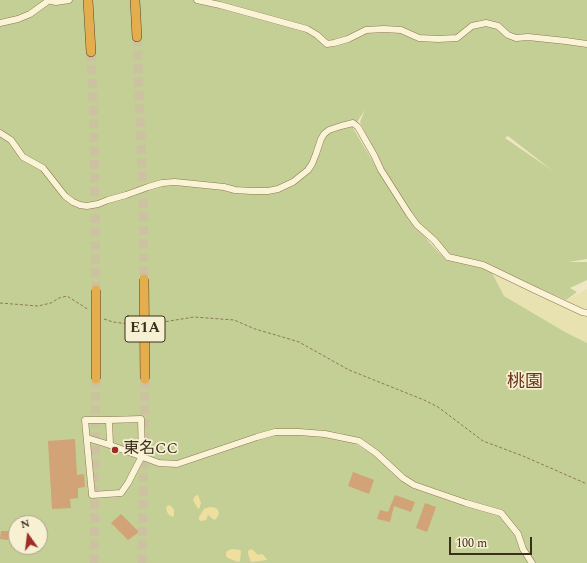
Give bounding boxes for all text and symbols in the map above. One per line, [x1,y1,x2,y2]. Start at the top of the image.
road number: E1A [125,316,165,342]
district label: 桃園 [507,372,543,394]
place label: 東名CC [123,440,178,460]
marker: 東名CC [110,445,120,455]
north arrow [8,515,48,555]
text: N [19,515,32,533]
scale bar [451,529,534,555]
text: 100 m [456,534,487,553]

